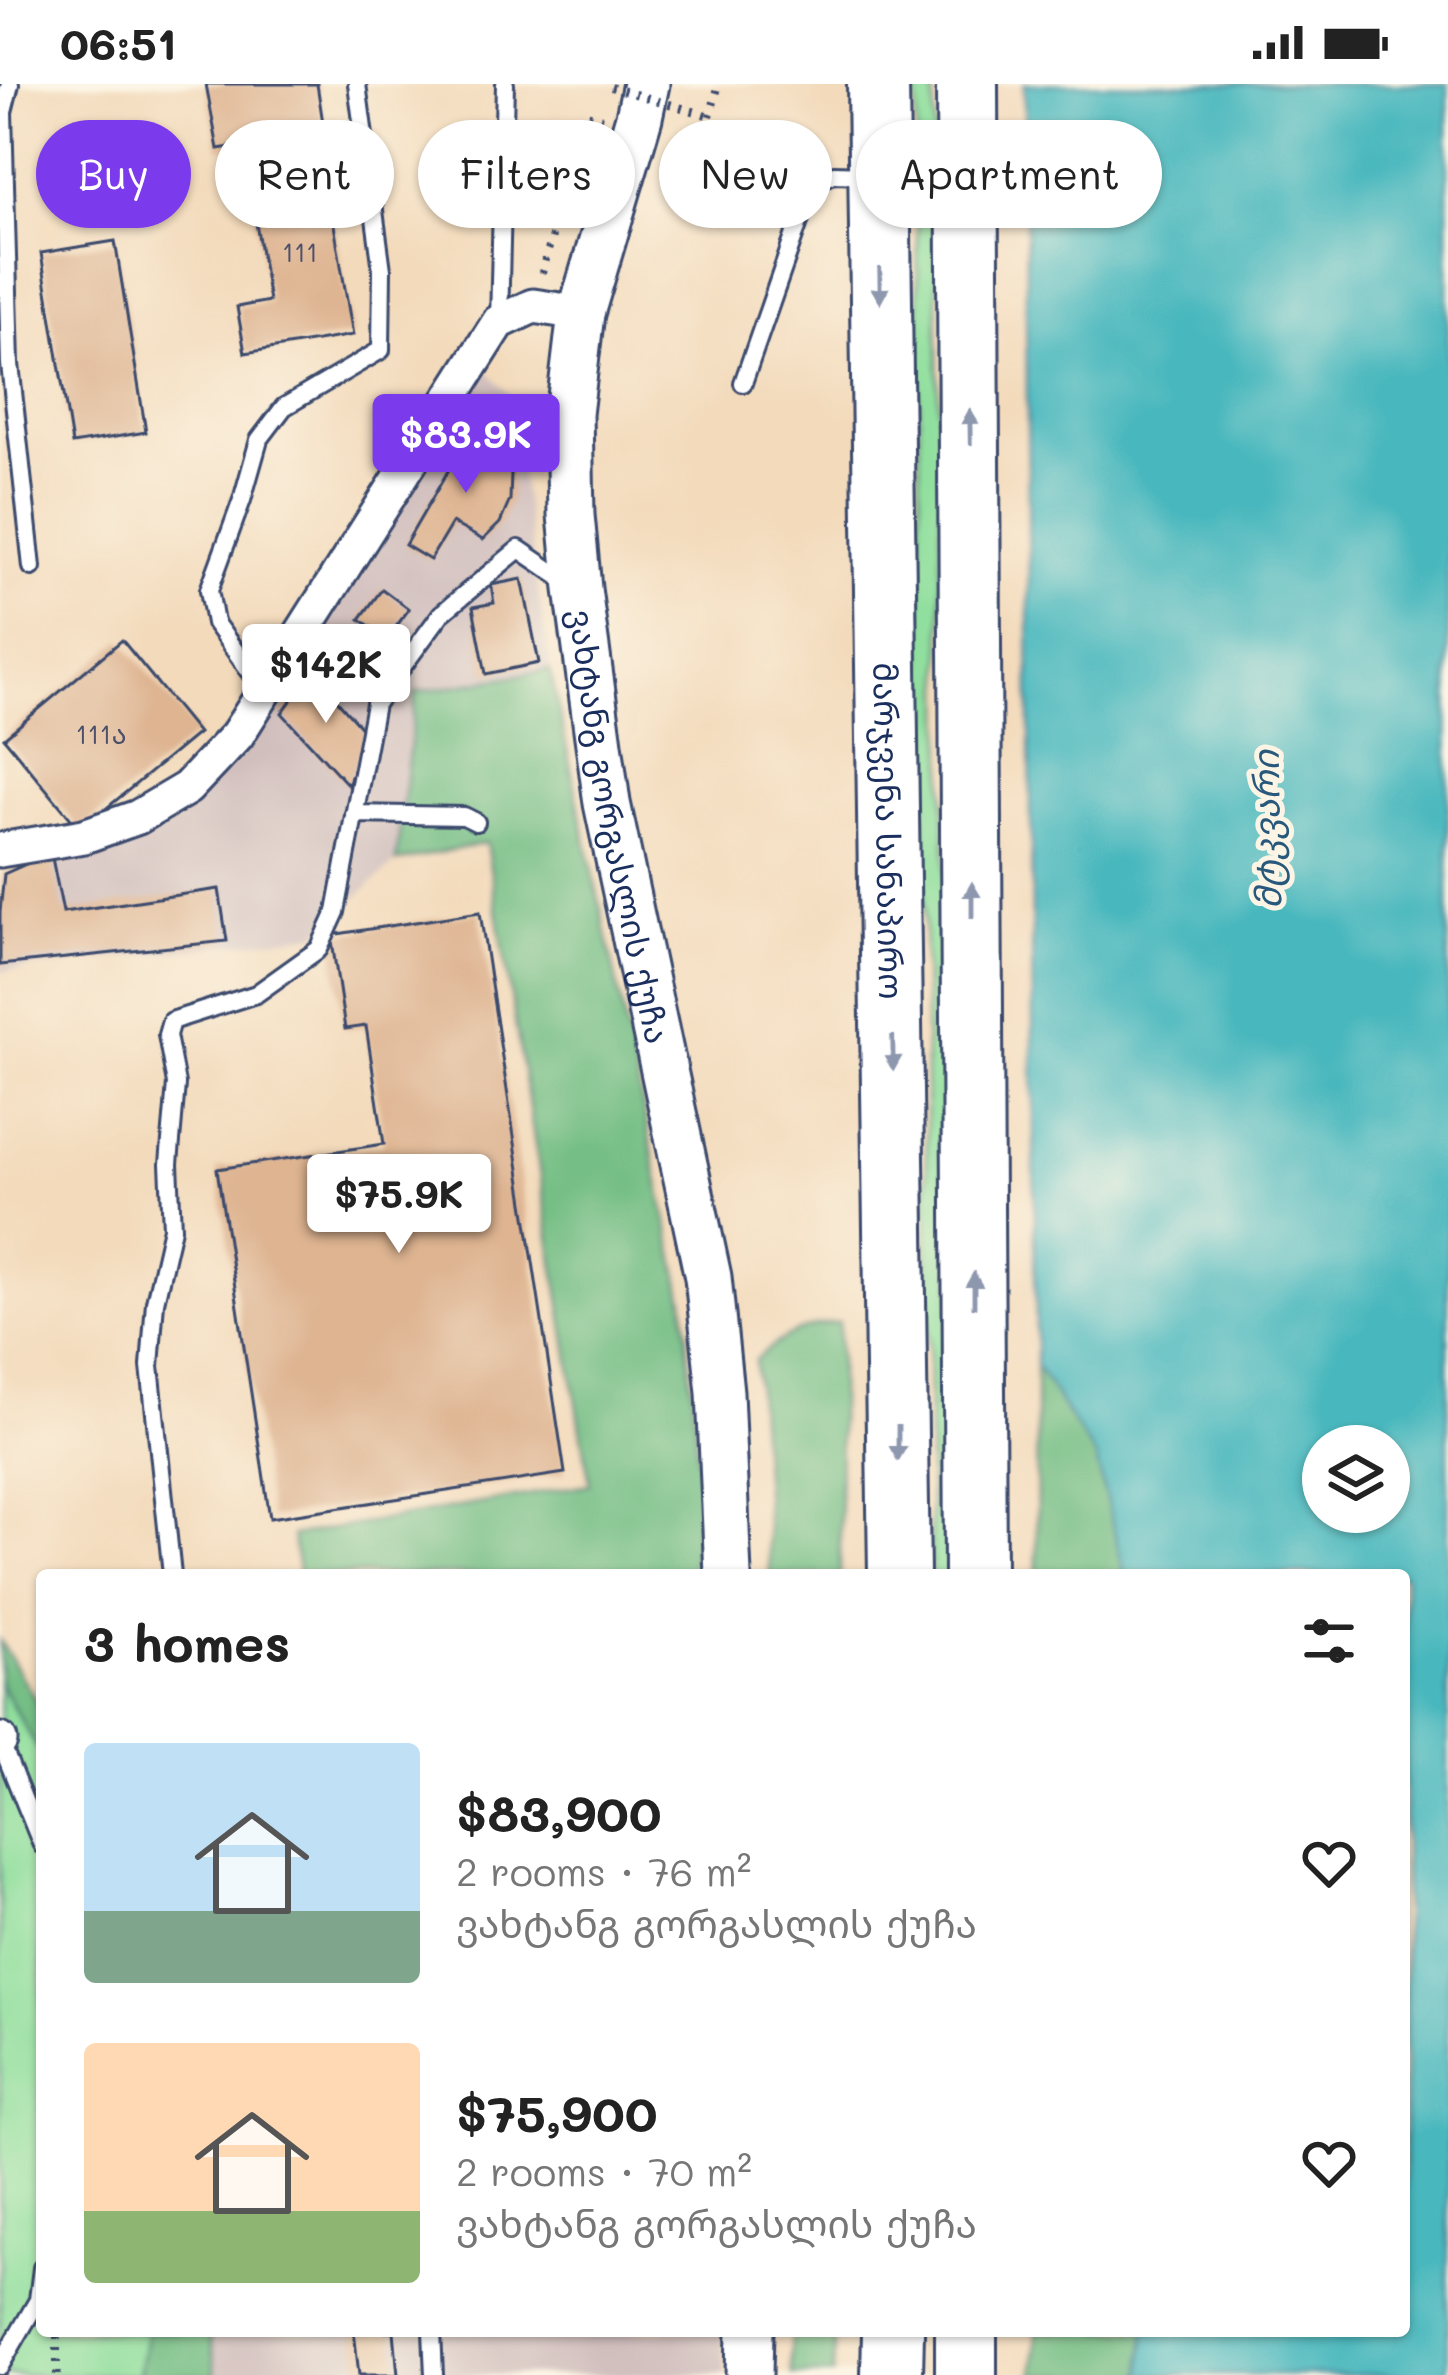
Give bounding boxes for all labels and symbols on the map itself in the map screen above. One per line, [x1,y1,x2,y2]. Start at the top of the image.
house number: 111 [282,234,318,269]
one-way arrow [870,267,890,305]
pin: $83.9K [368,394,564,496]
one-way arrow [960,407,980,445]
street label: ვახტანგ გორგასლის ქუჩა [561,606,681,1047]
pin: $142K [242,624,410,726]
street label: მარჯვენა სანაპირო [865,662,914,1000]
house number: 111ა [75,716,127,751]
water label: მტკვარი [1241,749,1290,910]
one-way arrow [962,880,982,918]
one-way arrow [884,1035,903,1073]
pin: $75.9K [301,1154,497,1256]
one-way arrow [964,1270,984,1308]
one-way arrow [888,1425,908,1463]

